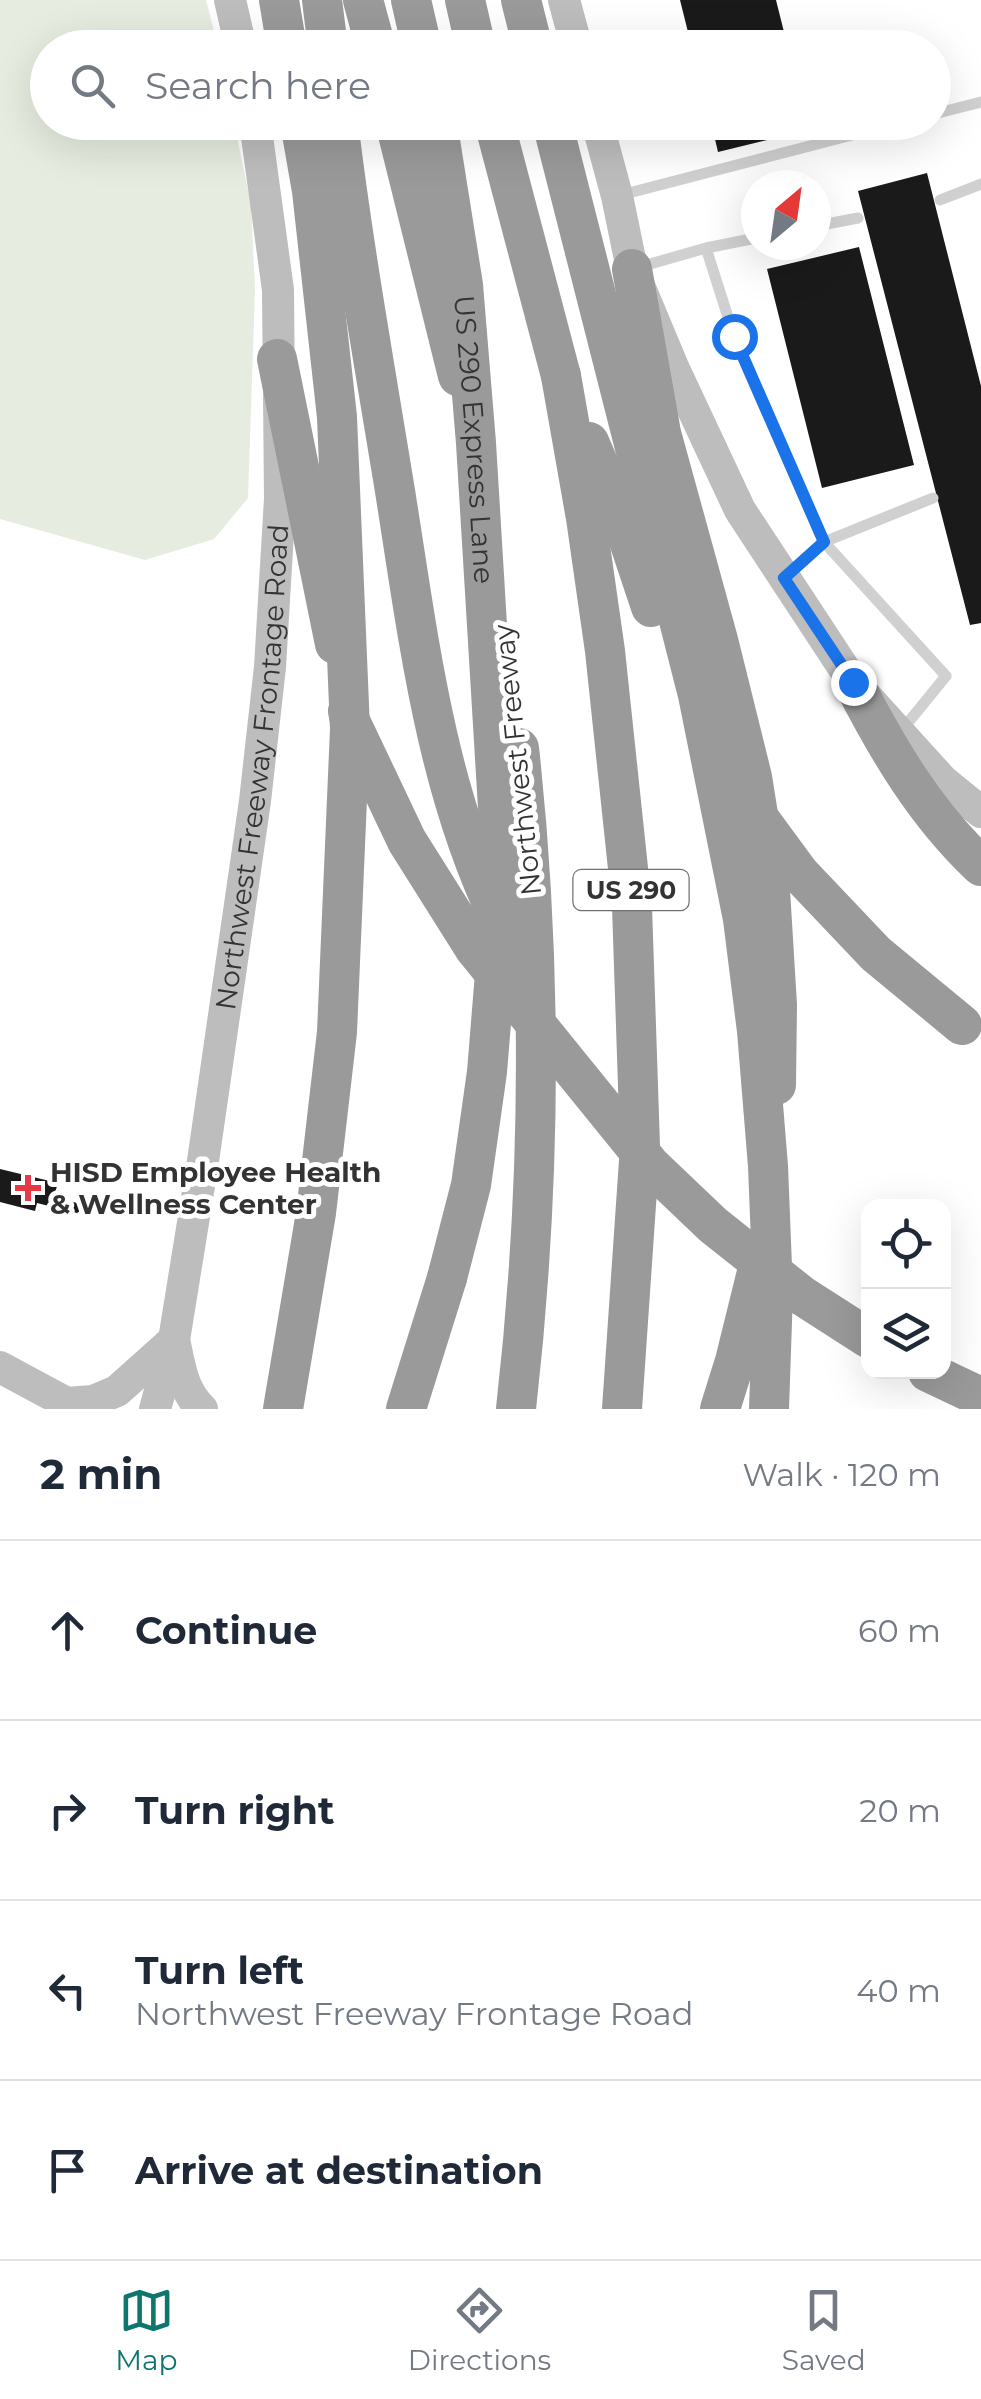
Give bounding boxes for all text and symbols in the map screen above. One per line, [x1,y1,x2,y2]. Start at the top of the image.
search box [30,30,951,140]
icon: search [65,58,120,113]
text: Search here [145,62,371,109]
north arrow [741,170,831,260]
street label: US 290 Express Lane [447,294,501,585]
route start [712,314,758,360]
street label: Northwest Freeway Frontage Road [208,523,295,1012]
street label: Northwest Freeway [486,622,548,897]
route end [831,660,877,706]
road number: US 290 [574,870,688,910]
place label: HISD Employee Health & Wellness Center [50,1155,381,1221]
marker: HISD Employee Health & Wellness Center [15,1175,41,1201]
map controls [861,1199,951,1379]
button: locate [861,1199,951,1289]
button: layers [861,1289,951,1379]
text: 2 min [40,1448,162,1500]
text: Walk · 120 m [743,1455,941,1494]
icon: ahead [40,1603,95,1658]
text: Continue [135,1607,317,1654]
text: 60 m [858,1611,941,1650]
icon: right [40,1783,95,1838]
text: Turn right [135,1787,334,1834]
text: 20 m [859,1791,941,1830]
text: Turn left [135,1947,304,1994]
icon: left [40,1963,95,2018]
text: 40 m [856,1971,941,2010]
text: Northwest Freeway Frontage Road [135,1994,693,2033]
icon: arrive [40,2143,95,2198]
text: Arrive at destination [135,2147,543,2194]
tab: Map [115,2283,177,2377]
tab: Directions [408,2283,551,2377]
tab: Saved [782,2283,866,2377]

